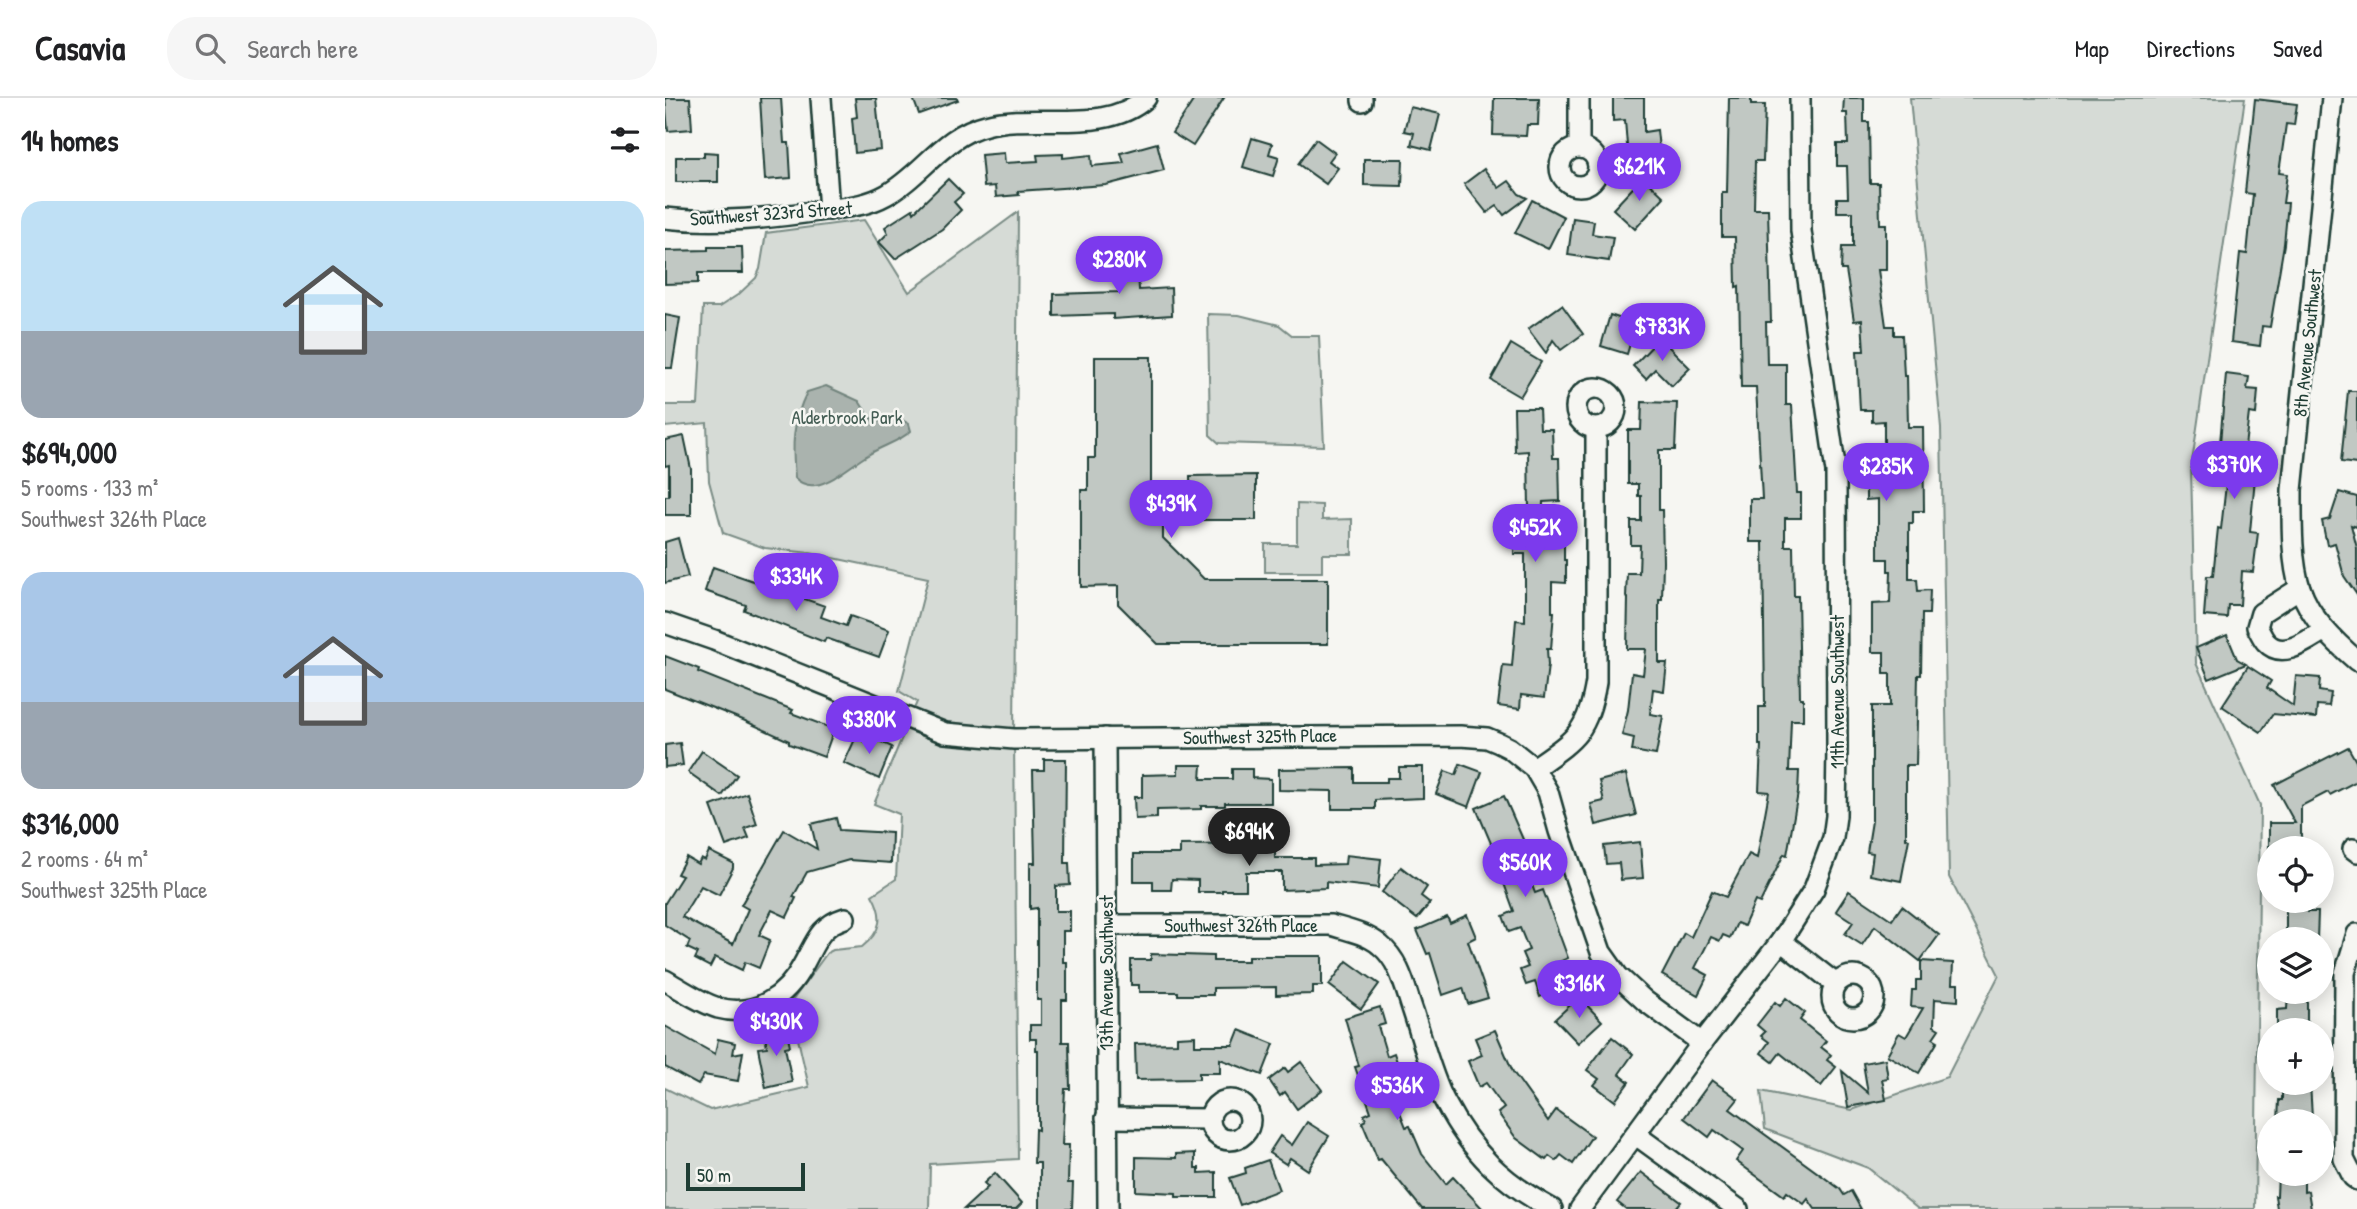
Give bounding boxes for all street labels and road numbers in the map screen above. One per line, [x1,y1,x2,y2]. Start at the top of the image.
street label: Southwest 323rd Street [689,194,853,232]
street label: 8th Avenue Southwest [2286,267,2328,418]
street label: 11th Avenue Southwest [1824,615,1850,769]
street label: Southwest 325th Place [1183,722,1338,750]
street label: 13th Avenue Southwest [1093,895,1119,1051]
street label: Southwest 326th Place [1164,912,1318,938]

